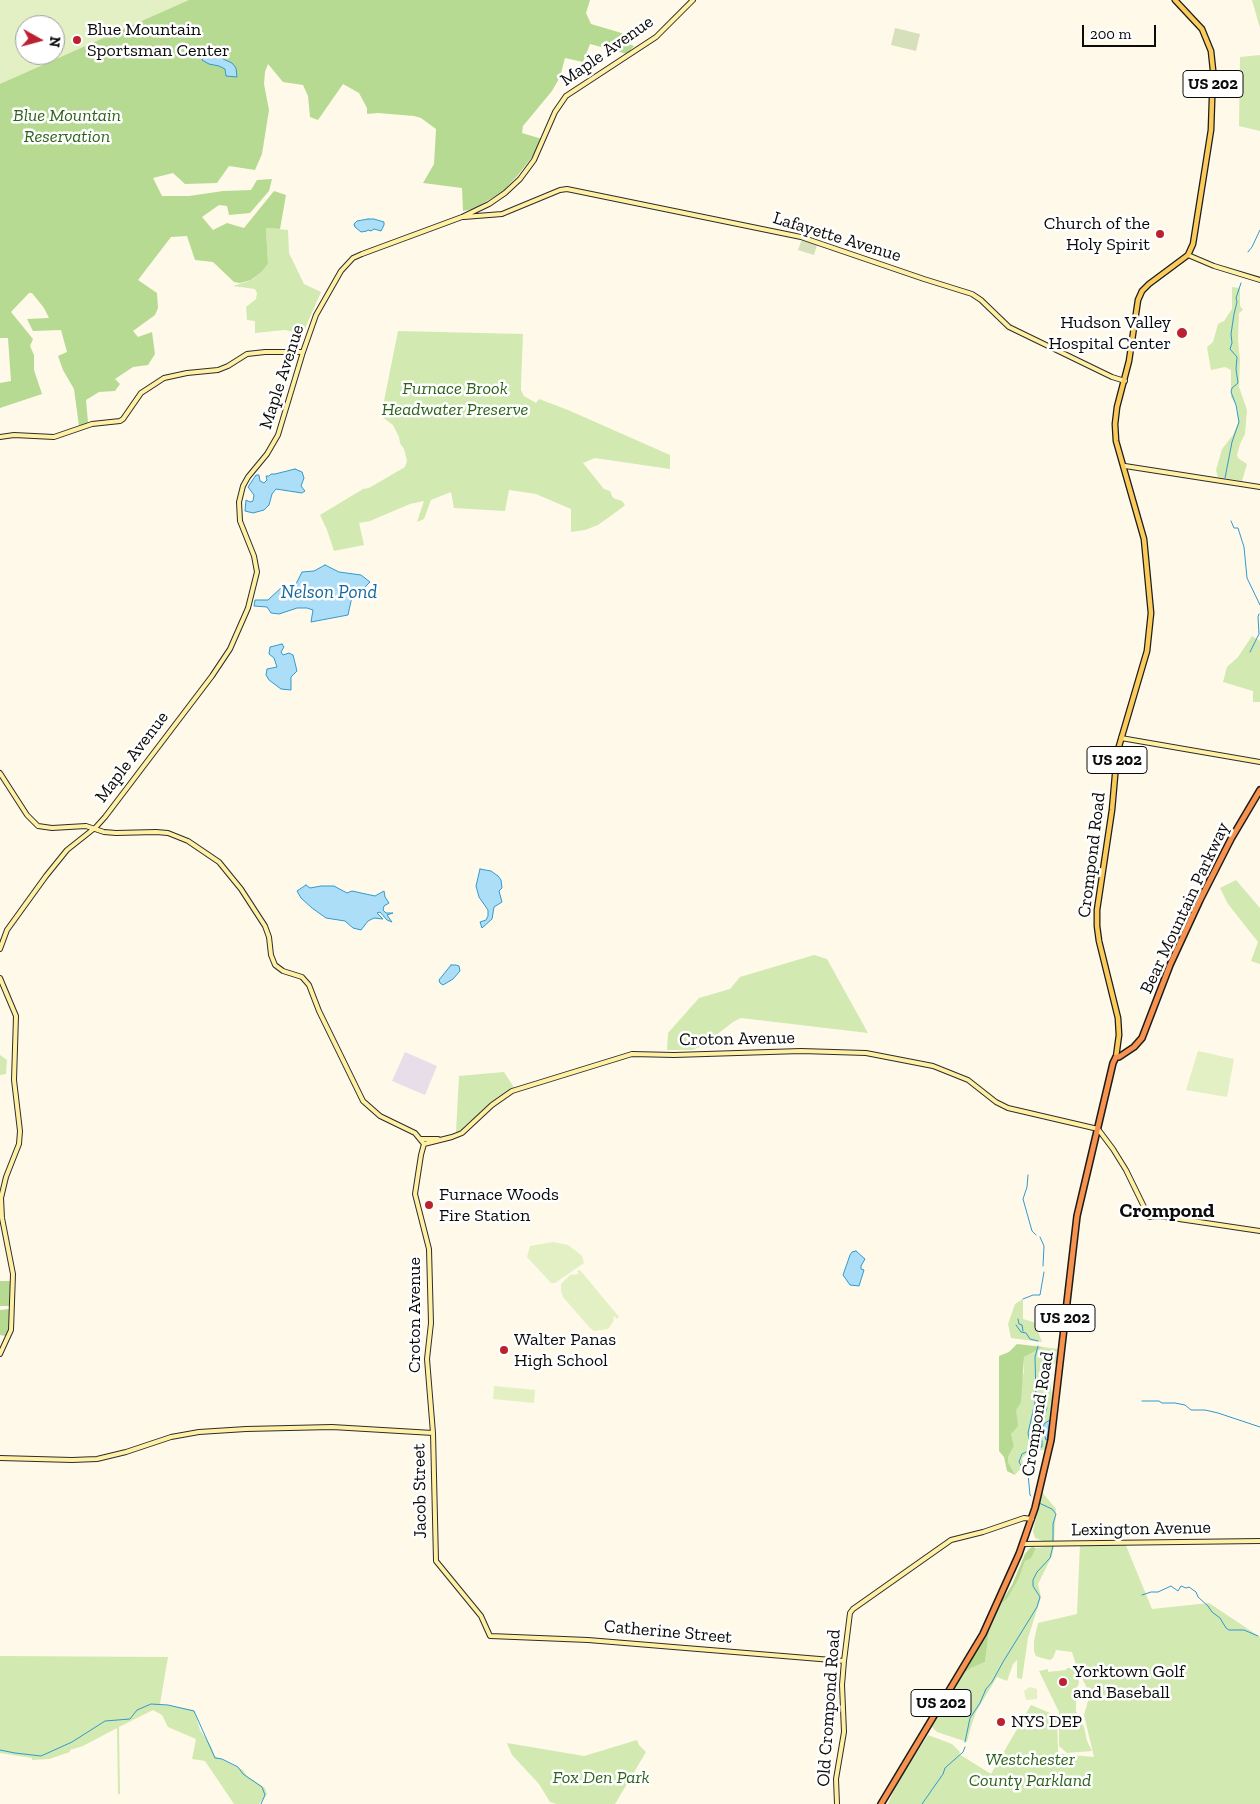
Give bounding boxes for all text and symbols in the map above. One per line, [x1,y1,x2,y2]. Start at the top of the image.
street label: Maple Avenue [556,11,658,91]
north arrow [15,15,65,65]
scale bar [1085,15,1159,47]
place label: Blue Mountain Sportsman Center [87,19,230,62]
text: 200 m [1090,25,1131,43]
marker: Blue Mountain Sportsman Center [71,34,83,46]
text: N [45,35,63,48]
road number: US 202 [1183,70,1243,98]
park label: Blue Mountain Reservation [13,105,121,148]
street label: Lafayette Avenue [770,207,904,267]
place label: Church of the Holy Spirit [1044,213,1150,255]
marker: Church of the Holy Spirit [1154,228,1166,240]
place label: Hudson Valley Hospital Center [1048,312,1171,354]
street label: Maple Avenue [255,322,309,432]
marker: Hudson Valley Hospital Center [1175,326,1189,340]
park label: Furnace Brook Headwater Preserve [382,378,528,420]
water label: Nelson Pond [281,582,377,604]
street label: Maple Avenue [91,707,173,807]
road number: US 202 [1087,746,1147,774]
street label: Crompond Road [1074,791,1110,919]
street label: Bear Mountain Parkway [1136,819,1234,997]
street label: Croton Avenue [679,1027,795,1051]
place label: Furnace Woods Fire Station [439,1184,559,1226]
marker: Furnace Woods Fire Station [423,1199,435,1211]
district label: Crompond [1120,1199,1214,1223]
street label: Croton Avenue [404,1257,426,1373]
road number: US 202 [1035,1305,1095,1332]
place label: Walter Panas High School [514,1329,616,1372]
marker: Walter Panas High School [498,1344,510,1356]
street label: Crompond Road [1017,1350,1059,1478]
street label: Jacob Street [408,1443,432,1539]
street label: Lexington Avenue [1071,1517,1211,1541]
street label: Catherine Street [603,1616,733,1648]
street label: Old Crompond Road [813,1629,845,1787]
place label: Yorktown Golf and Baseball [1073,1661,1185,1704]
marker: Yorktown Golf and Baseball [1057,1676,1069,1688]
road number: US 202 [911,1690,971,1716]
place label: NYS DEP [1011,1711,1082,1733]
marker: NYS DEP [995,1716,1007,1728]
park label: Westchester County Parkland [969,1749,1091,1792]
park label: Fox Den Park [552,1767,650,1789]

